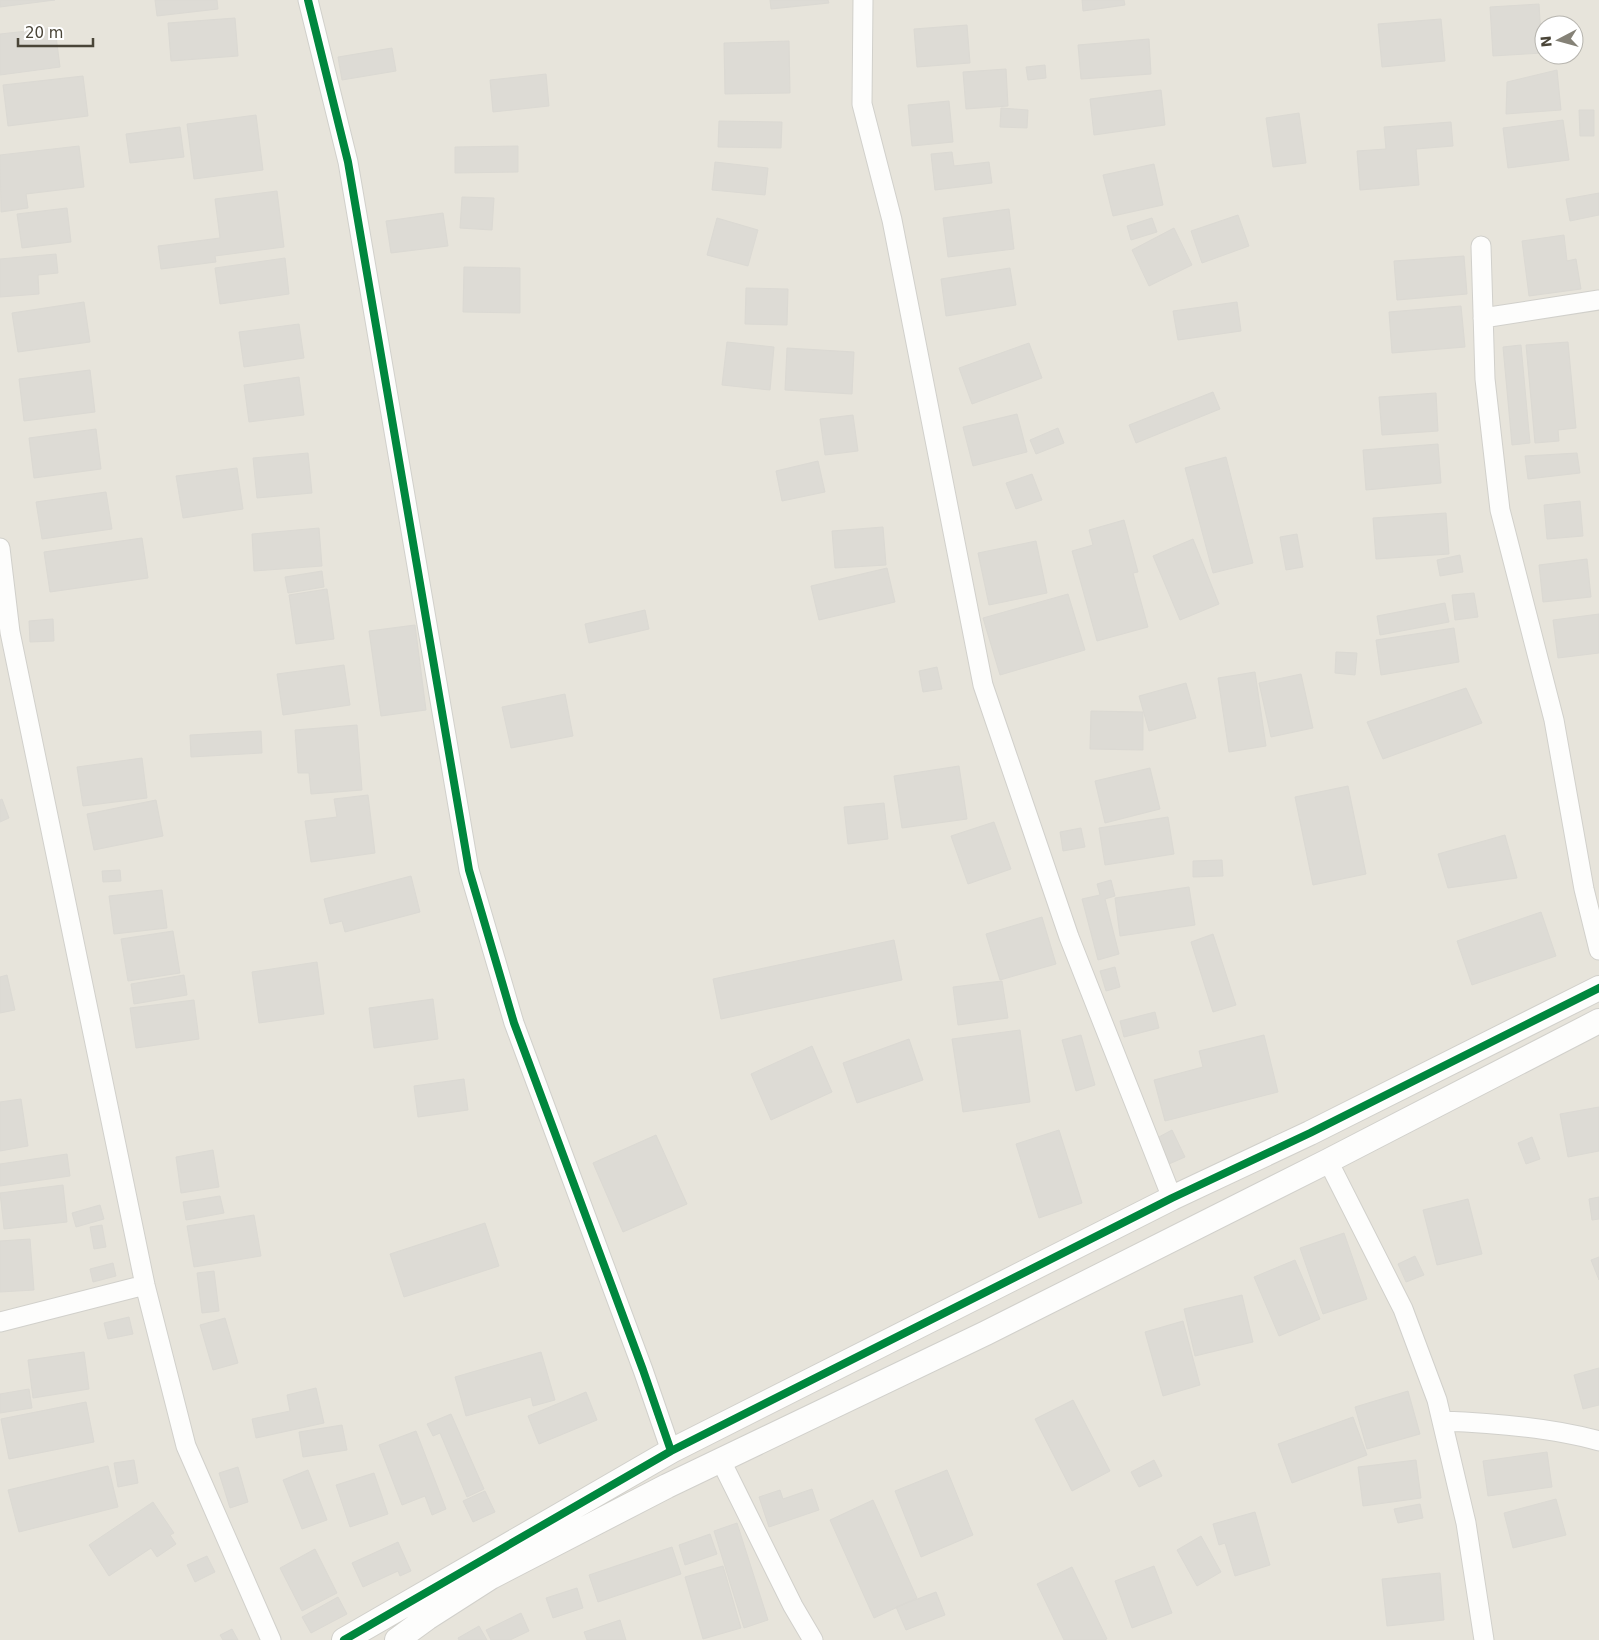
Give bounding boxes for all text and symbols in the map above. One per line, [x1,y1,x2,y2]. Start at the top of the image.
scale bar [18,15,92,47]
north arrow [1534,15,1584,65]
text: 20 m [25,24,63,42]
text: N [1538,35,1555,48]

